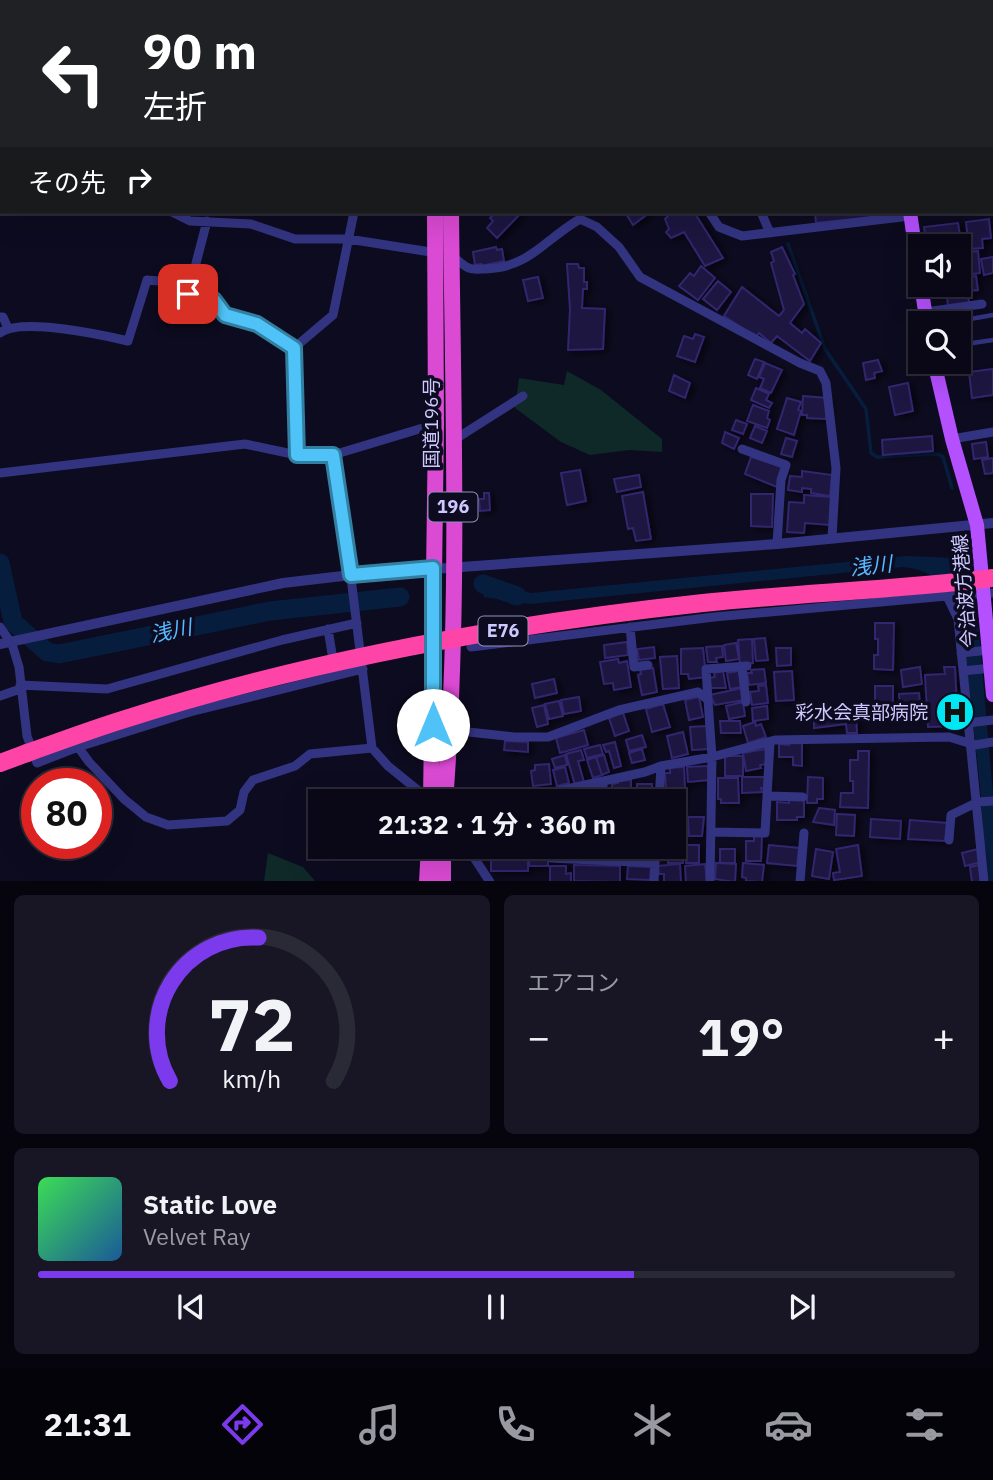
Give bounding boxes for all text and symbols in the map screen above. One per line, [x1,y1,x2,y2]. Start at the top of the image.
text: 90 m [143,19,257,82]
icon: left [28,28,119,119]
text: 左折 [143,85,207,127]
icon: right [120,161,158,199]
text: その先 [28,165,106,199]
map controls [908,234,971,374]
button: sound [908,234,971,297]
pin [158,264,218,324]
icon: arrive [169,275,207,313]
button: search [908,311,971,374]
street label: 国道196号 [419,377,443,469]
road number: 196 [428,492,477,522]
street label: 今治波方港線 [947,533,981,649]
water label: 浅川 [849,549,895,581]
water label: 浅川 [148,612,196,648]
road number: E76 [478,616,528,646]
position arrow [396,688,470,762]
hospital icon: 彩水会真部病院 [934,691,976,733]
place label: 彩水会真部病院 [795,700,928,724]
speed limit sign: 80 [21,768,112,859]
text: 21:32 · 1 分 · 360 m [378,807,616,841]
text: エアコン [528,967,620,997]
text: 72 [208,976,295,1071]
text: 19° [698,1003,785,1070]
text: − [528,1012,550,1061]
text: + [932,1012,955,1061]
text: km/h [222,1061,281,1094]
text: Static Love [143,1187,277,1221]
text: Velvet Ray [143,1221,250,1251]
icon: previous [172,1288,210,1326]
icon: pause [477,1288,515,1326]
icon: next [783,1288,821,1326]
icon: directions [218,1400,267,1449]
icon: music [355,1400,404,1449]
icon: phone [491,1400,540,1449]
icon: climate [628,1400,677,1449]
icon: car [764,1400,813,1449]
icon: filters [900,1400,949,1449]
text: 21:31 [44,1403,131,1445]

